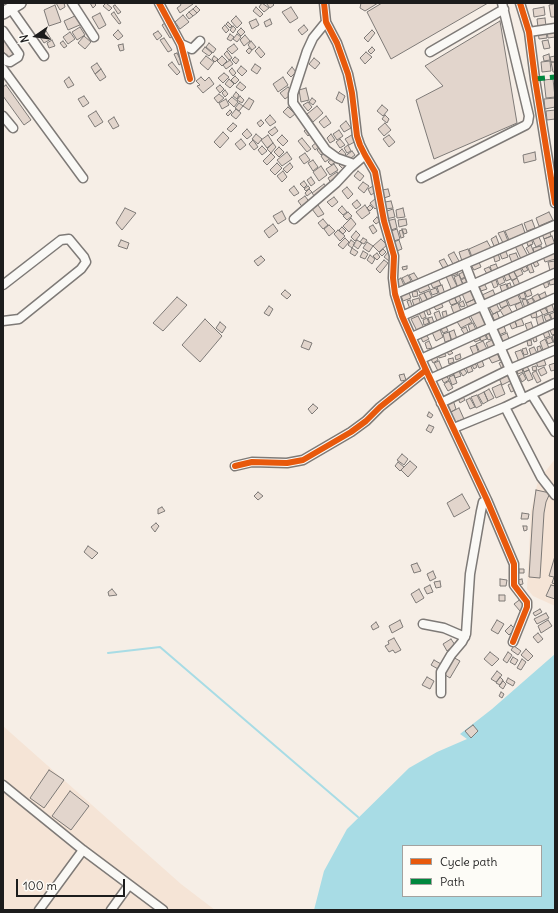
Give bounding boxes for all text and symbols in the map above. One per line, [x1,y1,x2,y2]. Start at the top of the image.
north arrow [16,16,56,56]
text: N [17,33,32,44]
legend [402,845,542,897]
text: Cycle path [440,854,497,869]
scale bar [18,871,127,897]
text: Path [440,874,465,889]
text: 100 m [23,878,57,893]

